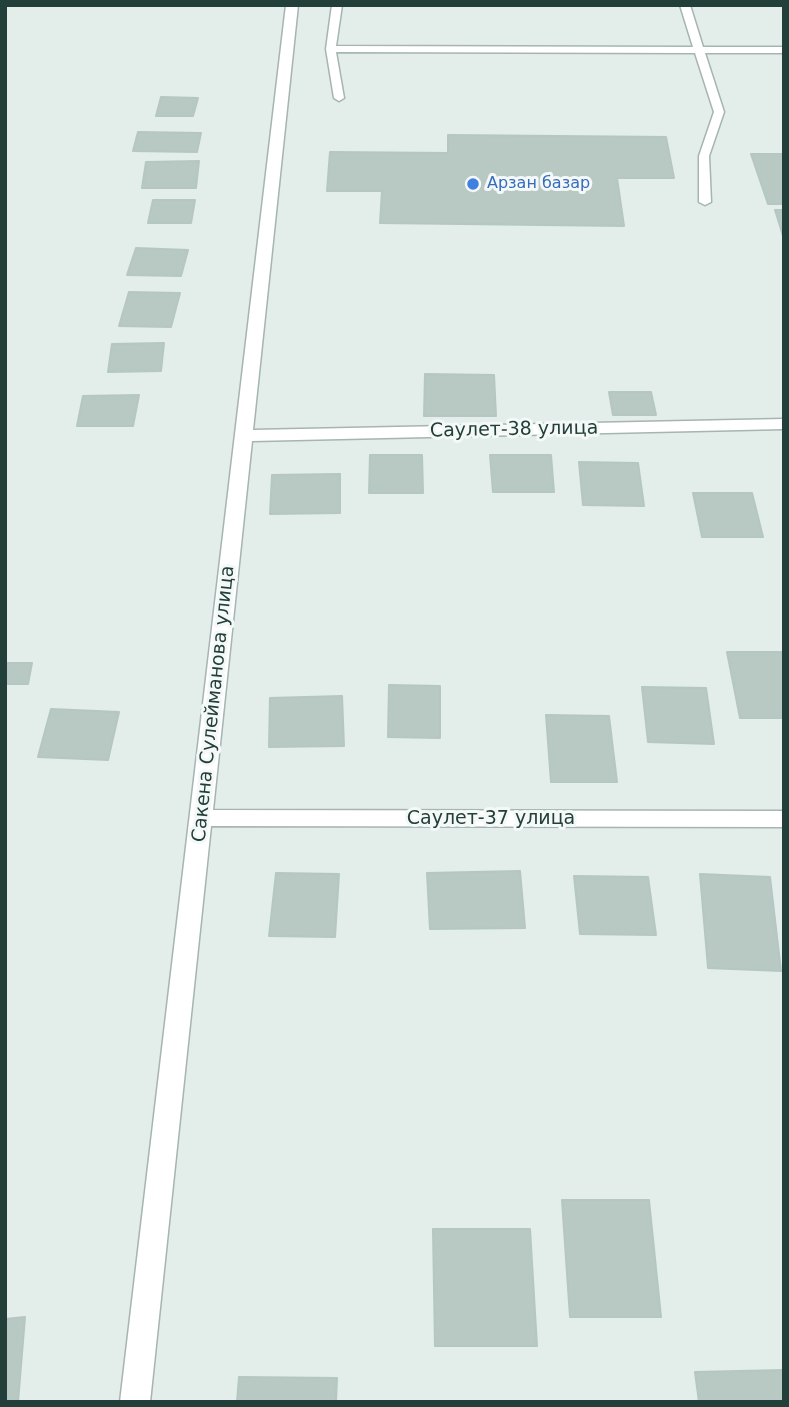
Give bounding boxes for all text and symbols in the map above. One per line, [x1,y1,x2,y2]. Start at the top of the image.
place label: Арзан базар [487,174,590,194]
marker: Арзан базар [465,176,481,192]
street label: Саулет-38 улица [430,417,598,443]
street label: Сакена Сулейманова улица [188,565,240,843]
street label: Саулет-37 улица [407,808,575,830]

